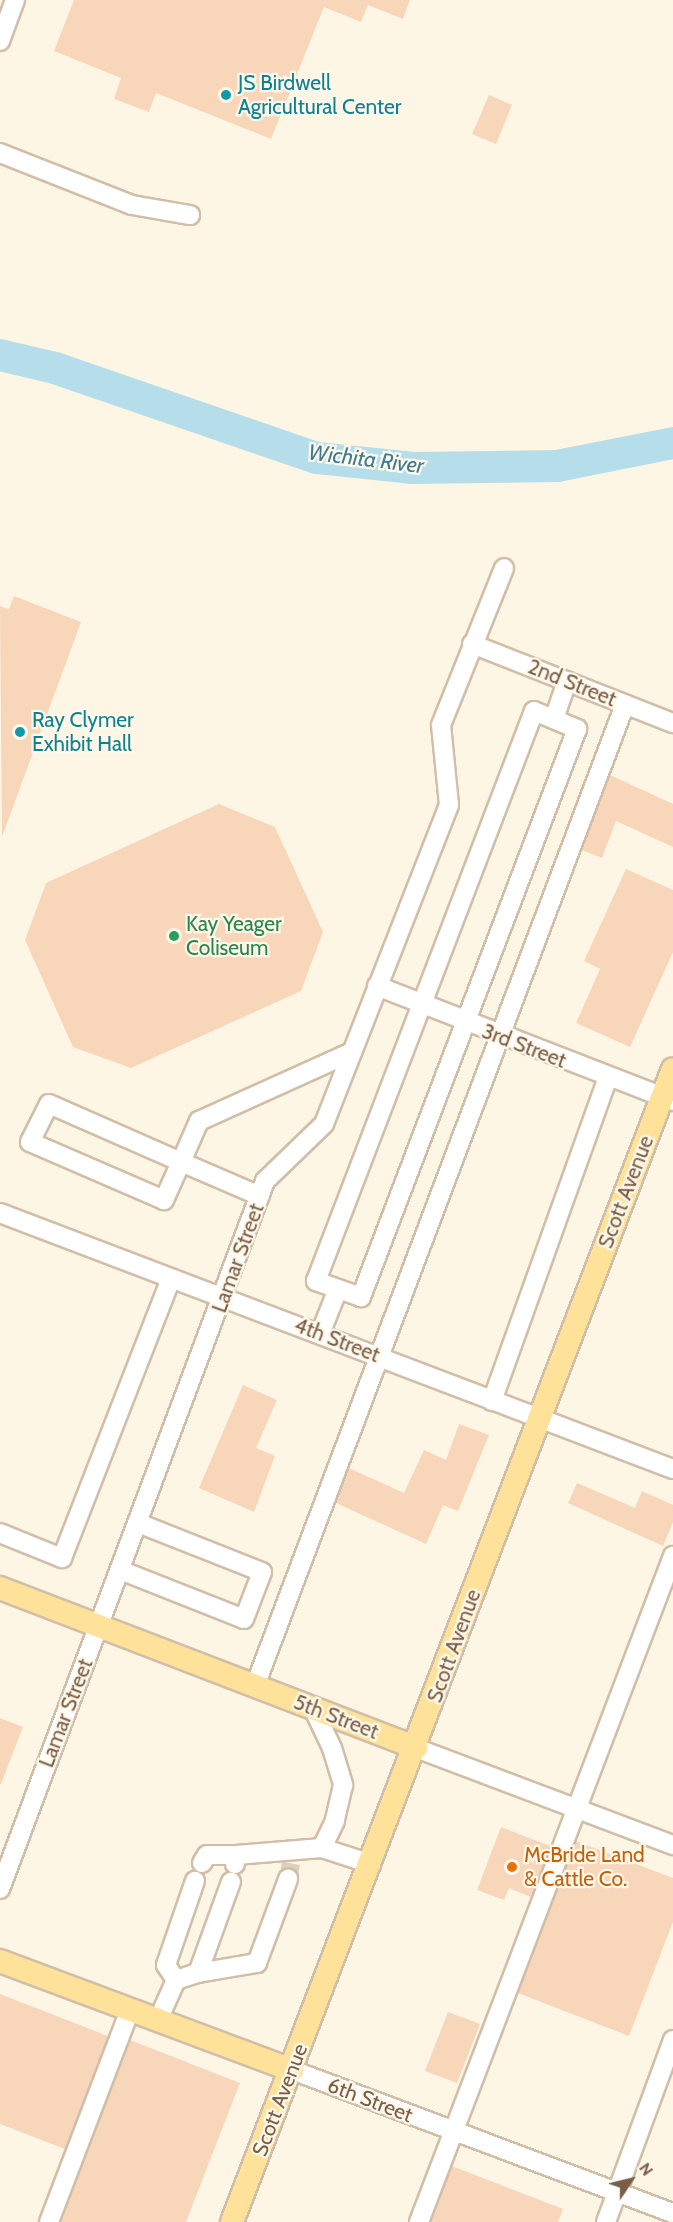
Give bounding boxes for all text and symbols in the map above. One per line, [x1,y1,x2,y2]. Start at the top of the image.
place label: JS Birdwell Agricultural Center [238,70,401,120]
marker: JS Birdwell Agricultural Center [219,88,233,102]
water label: Wichita River [307,439,425,479]
street label: 2nd Street [524,654,620,712]
place label: Ray Clymer Exhibit Hall [32,707,134,757]
marker: Ray Clymer Exhibit Hall [13,725,27,739]
place label: Kay Yeager Coliseum [186,911,282,961]
marker: Kay Yeager Coliseum [167,929,181,943]
street label: 3rd Street [478,1018,570,1074]
street label: Scott Avenue [593,1132,659,1252]
street label: Lamar Street [207,1200,269,1316]
street label: 4th Street [291,1312,383,1368]
street label: Scott Avenue [422,1586,486,1706]
street label: Lamar Street [34,1655,98,1771]
street label: 5th Street [290,1689,382,1745]
place label: McBride Land & Cattle Co. [524,1842,645,1892]
marker: McBride Land & Cattle Co. [505,1860,519,1874]
street label: Scott Avenue [247,2040,313,2160]
street label: 6th Street [324,2072,416,2128]
north arrow [601,2150,661,2210]
text: N [635,2159,657,2179]

